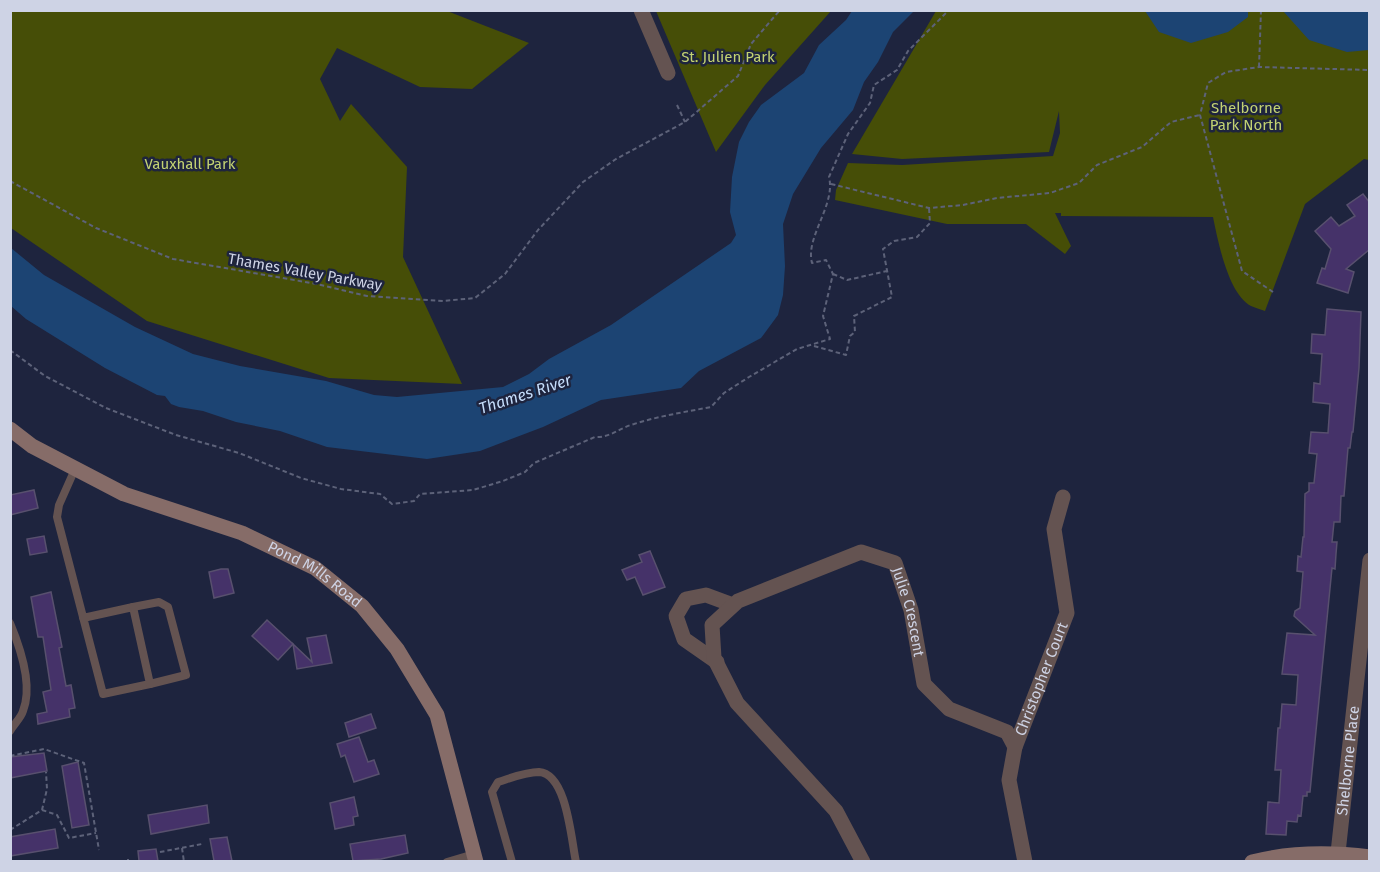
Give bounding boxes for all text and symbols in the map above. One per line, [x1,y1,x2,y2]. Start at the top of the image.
park label: St. Julien Park [681,48,775,66]
park label: Shelborne Park North [1210,99,1282,134]
park label: Vauxhall Park [145,155,236,173]
street label: Thames Valley Parkway [227,250,384,295]
water label: Thames River [476,370,574,418]
street label: Pond Mills Road [265,538,366,611]
street label: Julie Crescent [888,564,928,659]
street label: Christopher Court [1011,619,1072,738]
street label: Shelborne Place [1333,705,1363,816]

